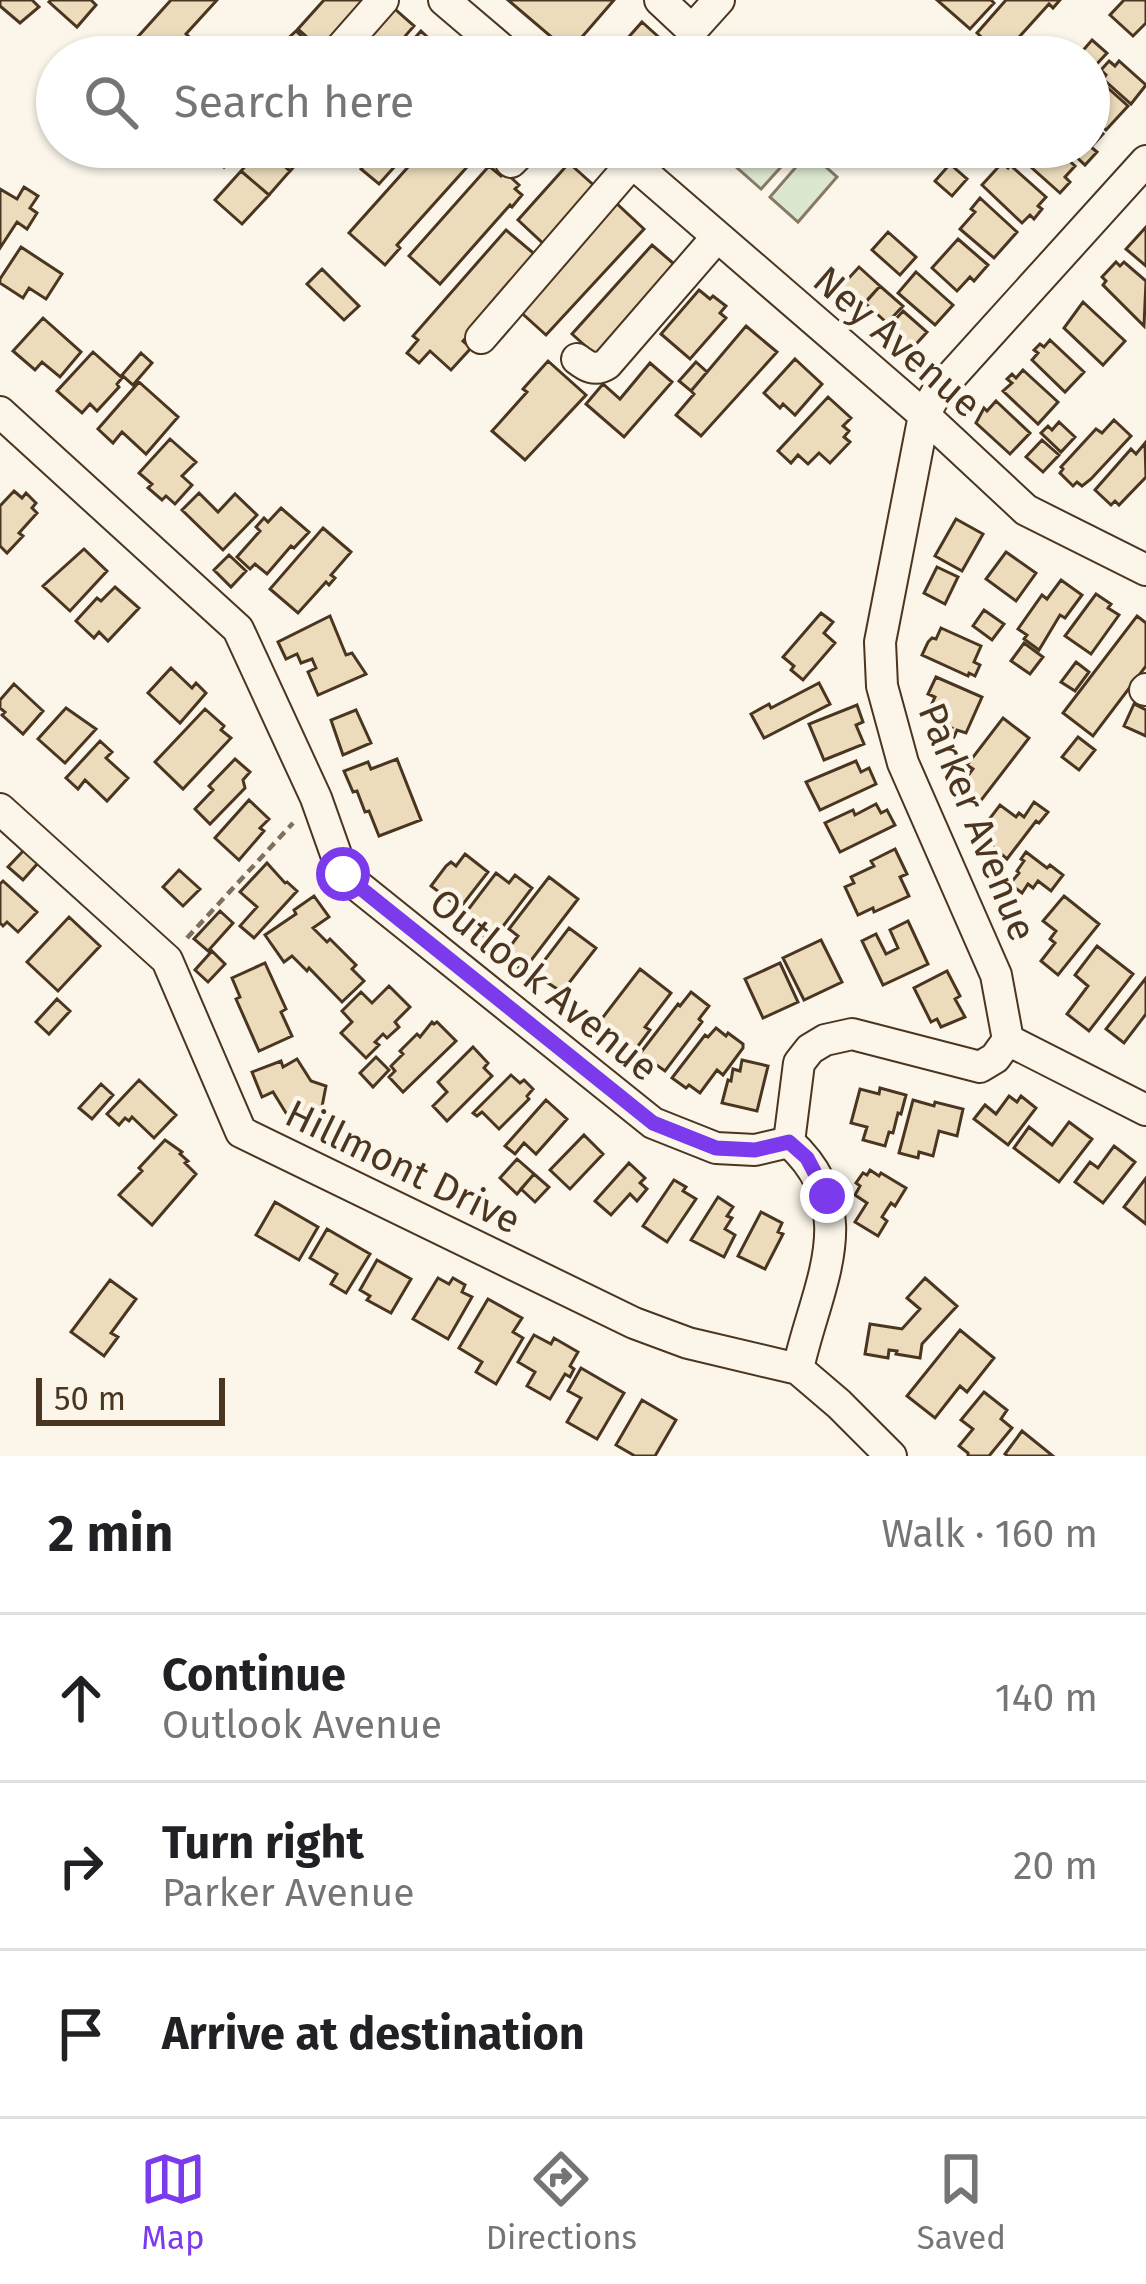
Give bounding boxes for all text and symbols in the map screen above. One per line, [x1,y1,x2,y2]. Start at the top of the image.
search box [36,36,1110,168]
icon: search [78,69,144,135]
text: Search here [174,75,414,129]
street label: Ney Avenue [804,257,990,427]
street label: Parker Avenue [908,696,1046,948]
route start [316,847,370,901]
street label: Outlook Avenue [421,879,667,1091]
street label: Hillmont Drive [278,1090,528,1244]
route end [800,1169,854,1223]
scale bar [36,1372,225,1425]
text: 50 m [54,1379,126,1419]
text: 2 min [48,1503,173,1565]
text: Walk · 160 m [882,1511,1098,1557]
text: Continue [162,1648,346,1702]
icon: ahead [48,1665,114,1731]
text: 140 m [995,1675,1098,1721]
text: Outlook Avenue [162,1702,442,1748]
text: Turn right [162,1816,364,1870]
icon: right [48,1833,114,1899]
text: 20 m [1013,1843,1098,1889]
text: Parker Avenue [162,1870,415,1916]
icon: arrive [48,2001,114,2067]
text: Arrive at destination [162,2007,585,2061]
tab: Map [140,2146,206,2258]
tab: Directions [486,2146,637,2258]
tab: Saved [917,2146,1006,2258]

